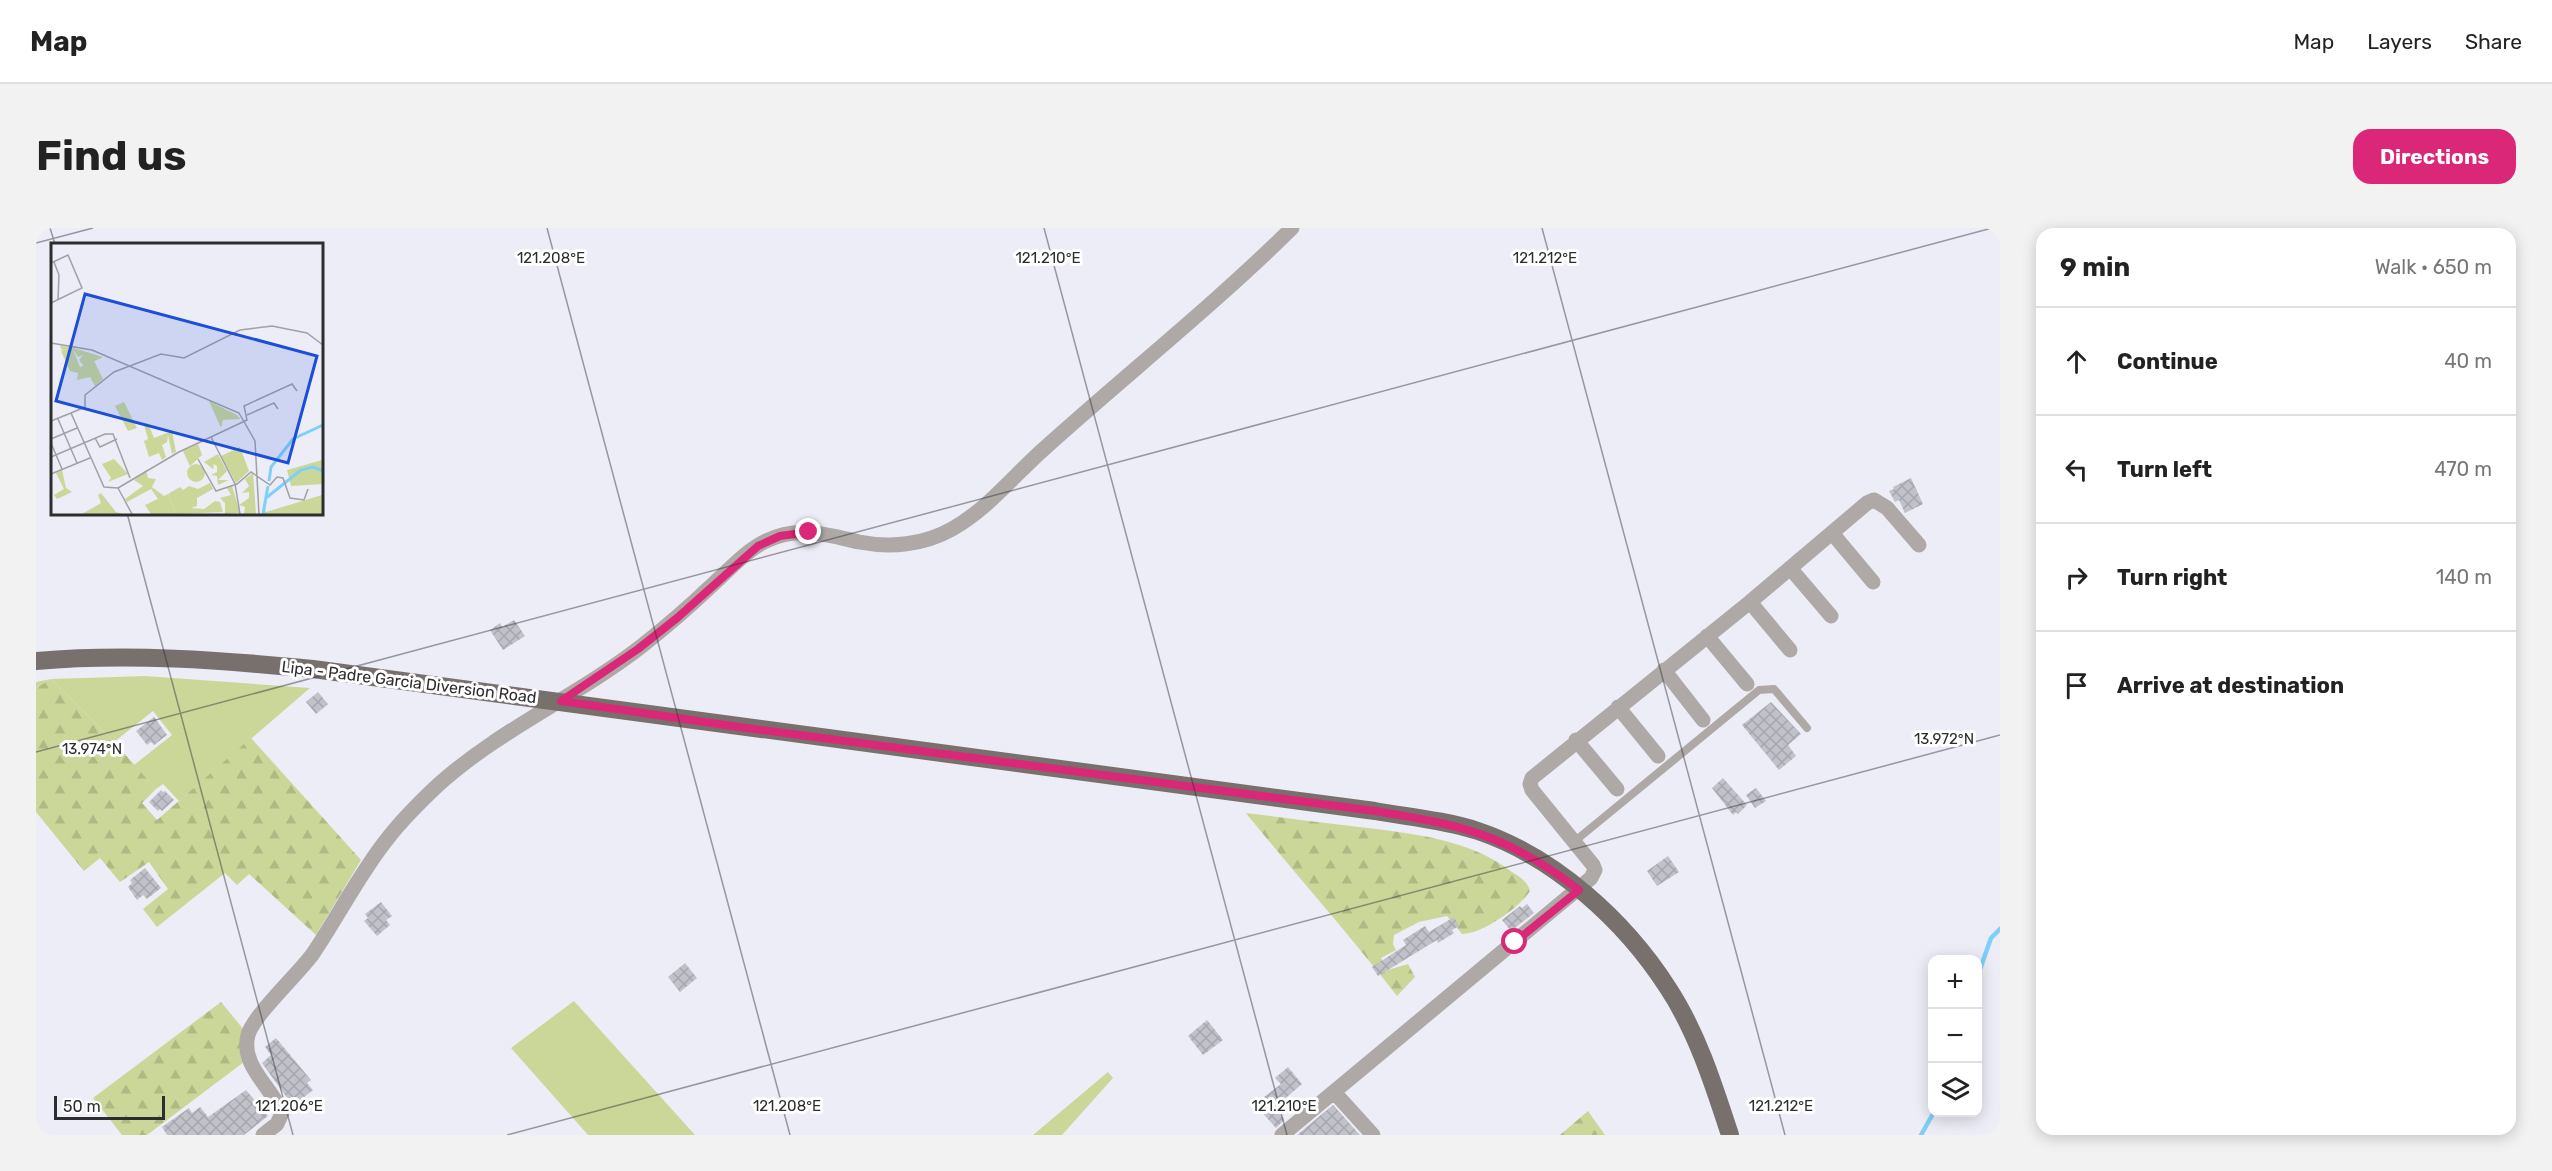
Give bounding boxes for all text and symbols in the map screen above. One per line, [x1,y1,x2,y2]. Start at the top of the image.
text: Map [30,25,87,58]
text: Map [2293,29,2334,54]
text: Layers [2367,29,2432,54]
text: Share [2465,29,2522,54]
button: Directions [2353,129,2516,184]
text: Find us [36,131,187,181]
inset map [51,243,322,514]
text: 121.208°E [517,249,585,267]
text: 121.210°E [1015,249,1081,267]
text: 121.212°E [1513,249,1577,267]
text: 9 min [2060,252,2130,283]
text: Walk · 650 m [2375,255,2492,279]
icon: ahead [2060,345,2093,378]
text: Continue [2117,348,2218,375]
text: 40 m [2444,349,2492,373]
icon: left [2060,453,2093,486]
text: Turn left [2117,456,2212,483]
text: 470 m [2434,457,2492,481]
route end [795,518,821,544]
icon: right [2060,561,2093,594]
text: Turn right [2117,564,2227,591]
text: 140 m [2436,565,2492,589]
street label: Lipa - Padre Garcia Diversion Road [281,657,537,707]
icon: arrive [2060,669,2093,702]
text: Arrive at destination [2117,672,2344,699]
text: 13.972°N [1914,730,1974,748]
text: 13.974°N [62,740,122,758]
route start [1501,928,1527,954]
map controls [1928,955,1982,1117]
button: + [1928,955,1982,1009]
button: − [1928,1009,1982,1063]
button: layers [1928,1063,1982,1117]
scale bar [54,1093,165,1120]
text: 50 m [63,1097,101,1116]
text: 121.206°E [255,1097,323,1115]
text: 121.208°E [753,1097,821,1115]
text: 121.210°E [1251,1097,1317,1115]
text: 121.212°E [1749,1097,1813,1115]

